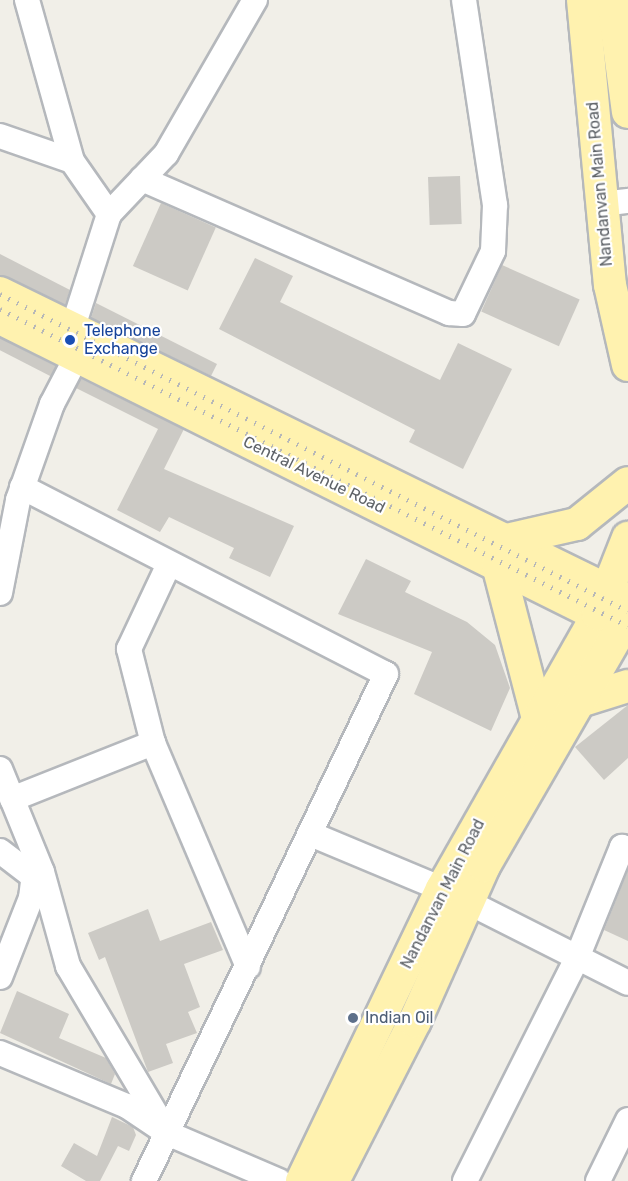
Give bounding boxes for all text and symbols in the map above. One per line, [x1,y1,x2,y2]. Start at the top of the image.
street label: Nandanvan Main Road [583,101,617,267]
place label: Telephone Exchange [84,321,161,359]
marker: Telephone Exchange [61,331,79,349]
street label: Central Avenue Road [240,432,388,518]
street label: Nandanvan Main Road [397,816,489,972]
place label: Indian Oil [365,1008,433,1028]
marker: Indian Oil [346,1011,360,1025]

